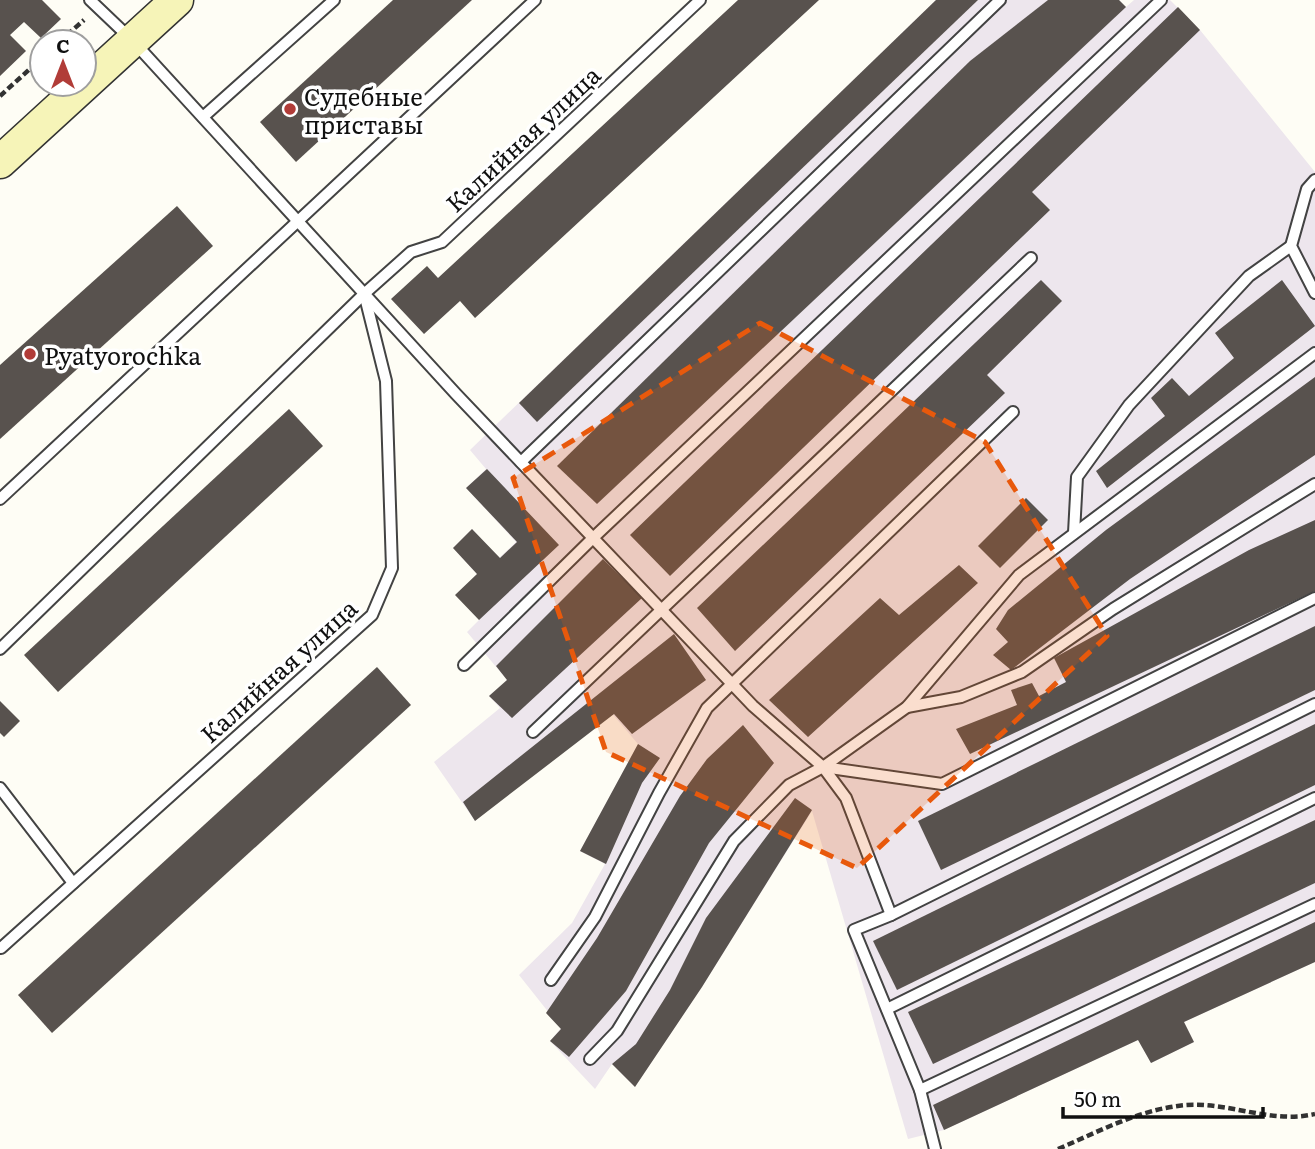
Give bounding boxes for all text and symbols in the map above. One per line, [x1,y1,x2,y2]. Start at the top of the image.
north arrow [28,28,98,98]
text: С [56,31,70,59]
street label: Калийная улица [437,57,607,219]
place label: Судебные приставы [304,78,423,141]
marker: Судебные приставы [282,101,298,117]
place label: Pyatyorochka [44,337,201,372]
marker: Pyatyorochka [22,346,38,362]
street label: Калийная улица [192,590,364,750]
scale bar [1063,1076,1262,1120]
text: 50 m [1074,1082,1121,1113]

